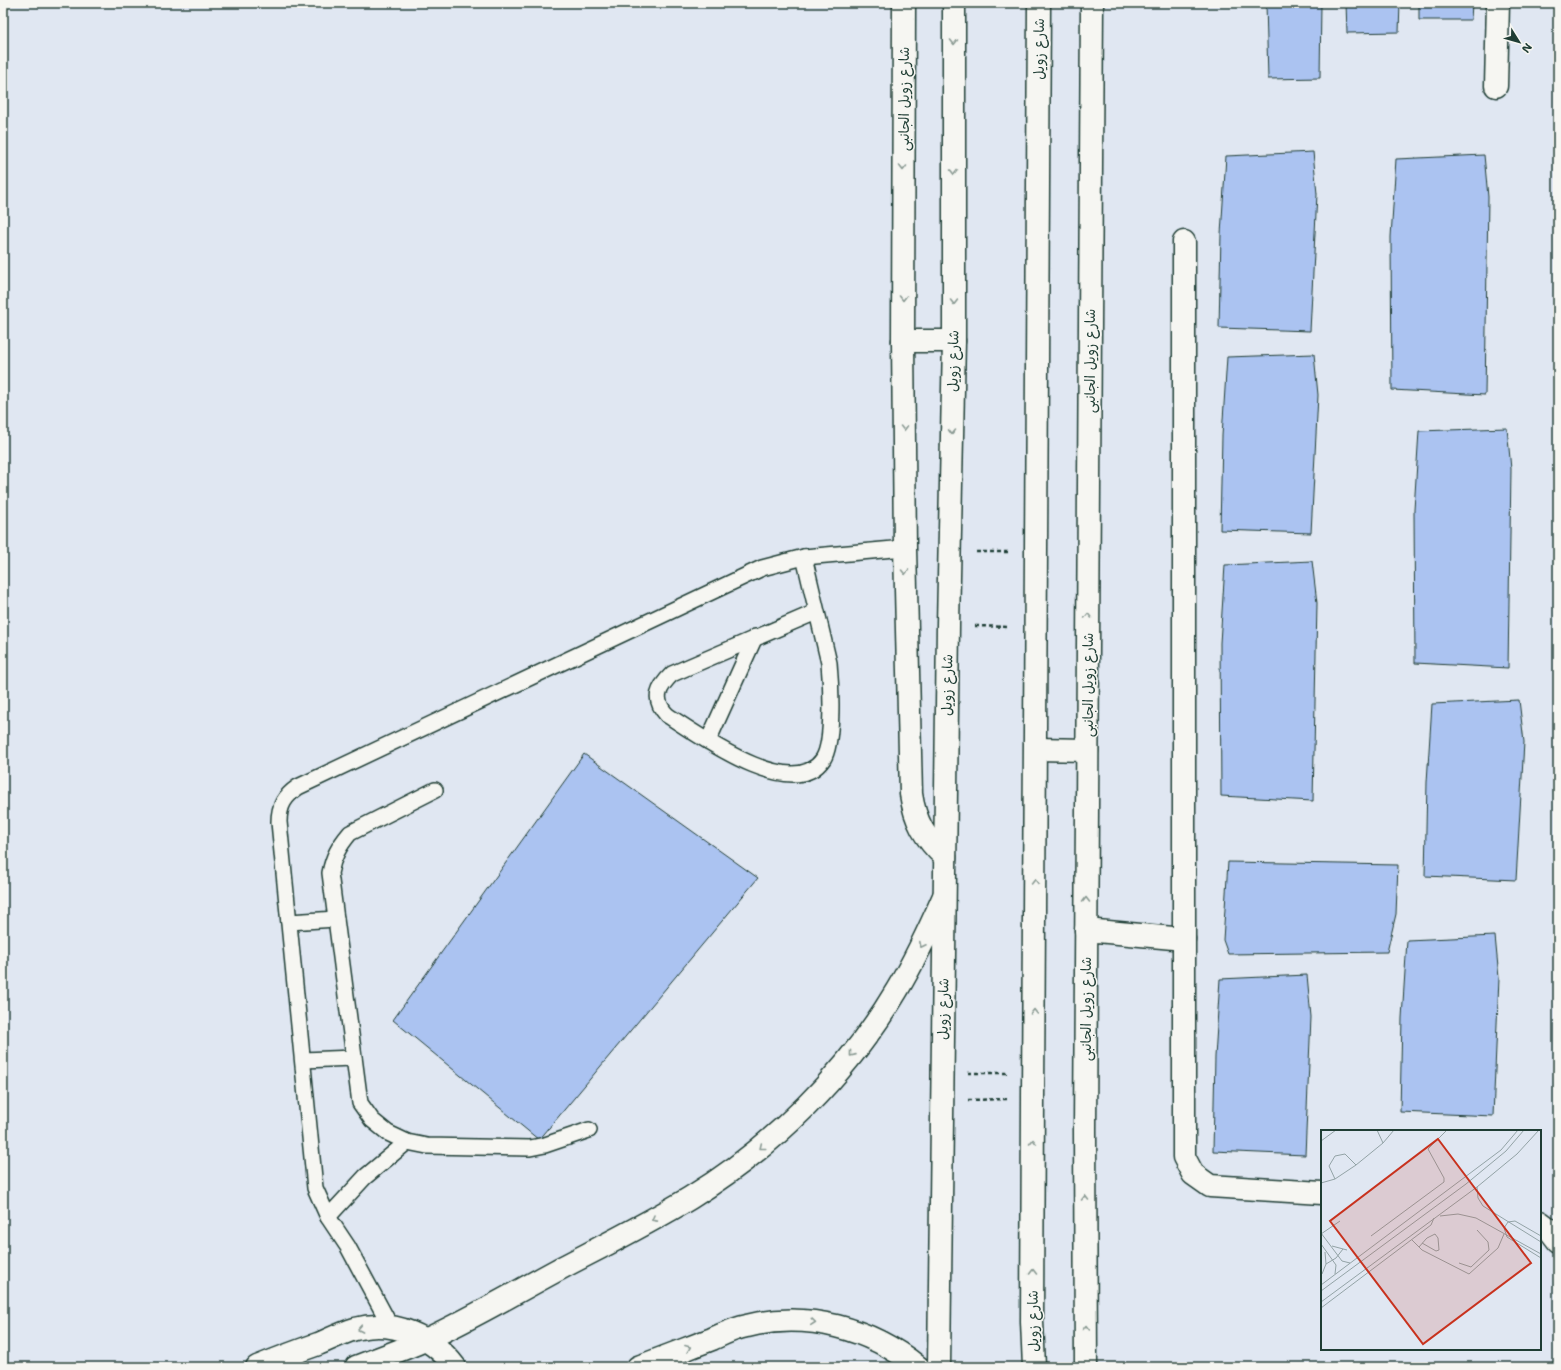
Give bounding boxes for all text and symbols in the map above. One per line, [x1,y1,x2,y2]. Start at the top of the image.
street label: شارع زويل [1030,18,1049,80]
north arrow [1499,22,1539,62]
one-way arrow [950,39,958,45]
text: N [1518,40,1535,56]
street label: شارع زويل الجانبى [895,47,914,151]
one-way arrow [899,165,907,171]
one-way arrow [950,169,958,175]
one-way arrow [899,295,907,301]
one-way arrow [950,299,958,305]
street label: شارع زويل الجانبى [1081,309,1100,413]
street label: شارع زويل [943,330,964,392]
one-way arrow [900,425,908,431]
one-way arrow [948,429,956,435]
one-way arrow [901,569,910,575]
one-way arrow [1084,613,1092,619]
street label: شارع زويل الجانبى [1079,633,1098,737]
street label: شارع زويل [937,654,958,716]
one-way arrow [1031,879,1039,885]
one-way arrow [1082,897,1090,903]
one-way arrow [919,940,927,948]
street label: شارع زويل الجانبى [1077,957,1096,1061]
street label: شارع زويل [933,978,954,1040]
one-way arrow [1030,1009,1038,1015]
one-way arrow [850,1049,857,1056]
inset map [1321,1130,1541,1350]
one-way arrow [1029,1139,1037,1145]
one-way arrow [759,1142,766,1149]
one-way arrow [1081,1195,1089,1201]
one-way arrow [651,1214,658,1222]
one-way arrow [1029,1269,1037,1275]
street label: شارع زويل [1023,1290,1044,1352]
one-way arrow [810,1317,816,1326]
one-way arrow [357,1324,363,1332]
one-way arrow [1082,1325,1090,1331]
one-way arrow [684,1345,691,1353]

